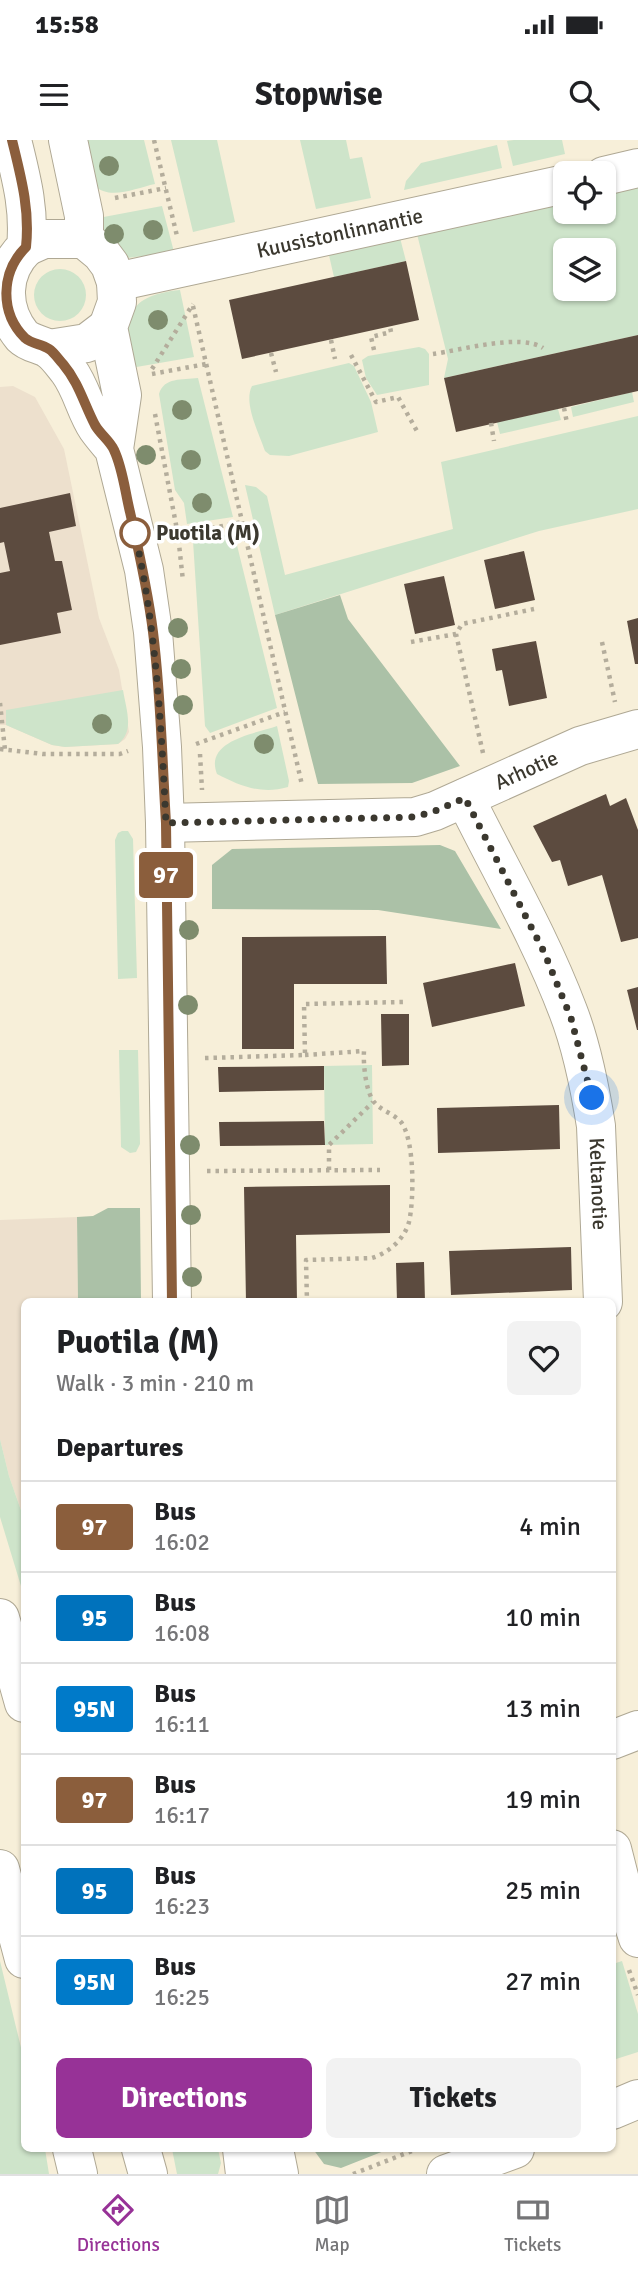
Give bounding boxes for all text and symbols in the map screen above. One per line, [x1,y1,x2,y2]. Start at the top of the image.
text: 15:58 [35,9,99,41]
text: Stopwise [255,75,383,114]
icon: menu [35,76,73,114]
icon: search [565,76,603,114]
map controls [553,161,616,301]
button: locate [553,161,616,224]
street label: Kuusistonlinnantie [254,202,425,264]
button: layers [553,238,616,301]
marker: Puotila (M) [120,518,150,548]
place label: Puotila (M) [156,520,260,546]
street label: Arhotie [491,745,562,796]
line badge: 97 [134,852,198,898]
text: 97 [153,860,179,890]
your location [574,1080,609,1115]
street label: Keltanotie [583,1137,613,1230]
button: heart [507,1321,581,1395]
text: Puotila (M) [56,1322,219,1363]
text: Walk · 3 min · 210 m [56,1369,254,1398]
text: Departures [56,1432,183,1464]
text: Bus [154,1496,196,1528]
text: 4 min [519,1511,581,1543]
text: 97 [82,1512,107,1542]
text: 16:02 [154,1528,210,1557]
text: Bus [154,1587,196,1619]
text: 10 min [505,1602,581,1634]
text: 95 [82,1603,107,1633]
text: 16:08 [154,1619,210,1648]
text: Bus [154,1678,196,1710]
text: 13 min [505,1693,581,1725]
text: 95N [73,1694,116,1724]
text: 16:11 [154,1710,210,1739]
text: Bus [154,1769,196,1801]
text: 19 min [505,1784,581,1816]
text: 97 [82,1785,107,1815]
text: 16:17 [154,1801,210,1830]
text: Bus [154,1860,196,1892]
text: 25 min [505,1875,581,1907]
text: 95 [82,1876,107,1906]
text: 16:23 [154,1892,210,1921]
text: Bus [154,1951,196,1983]
text: 27 min [505,1966,581,1998]
text: 95N [73,1967,116,1997]
text: 16:25 [154,1983,210,2012]
button: Directions [56,2058,312,2138]
button: Tickets [326,2058,581,2138]
tab: Directions [77,2191,160,2257]
tab: Map [313,2191,351,2257]
tab: Tickets [504,2191,561,2257]

